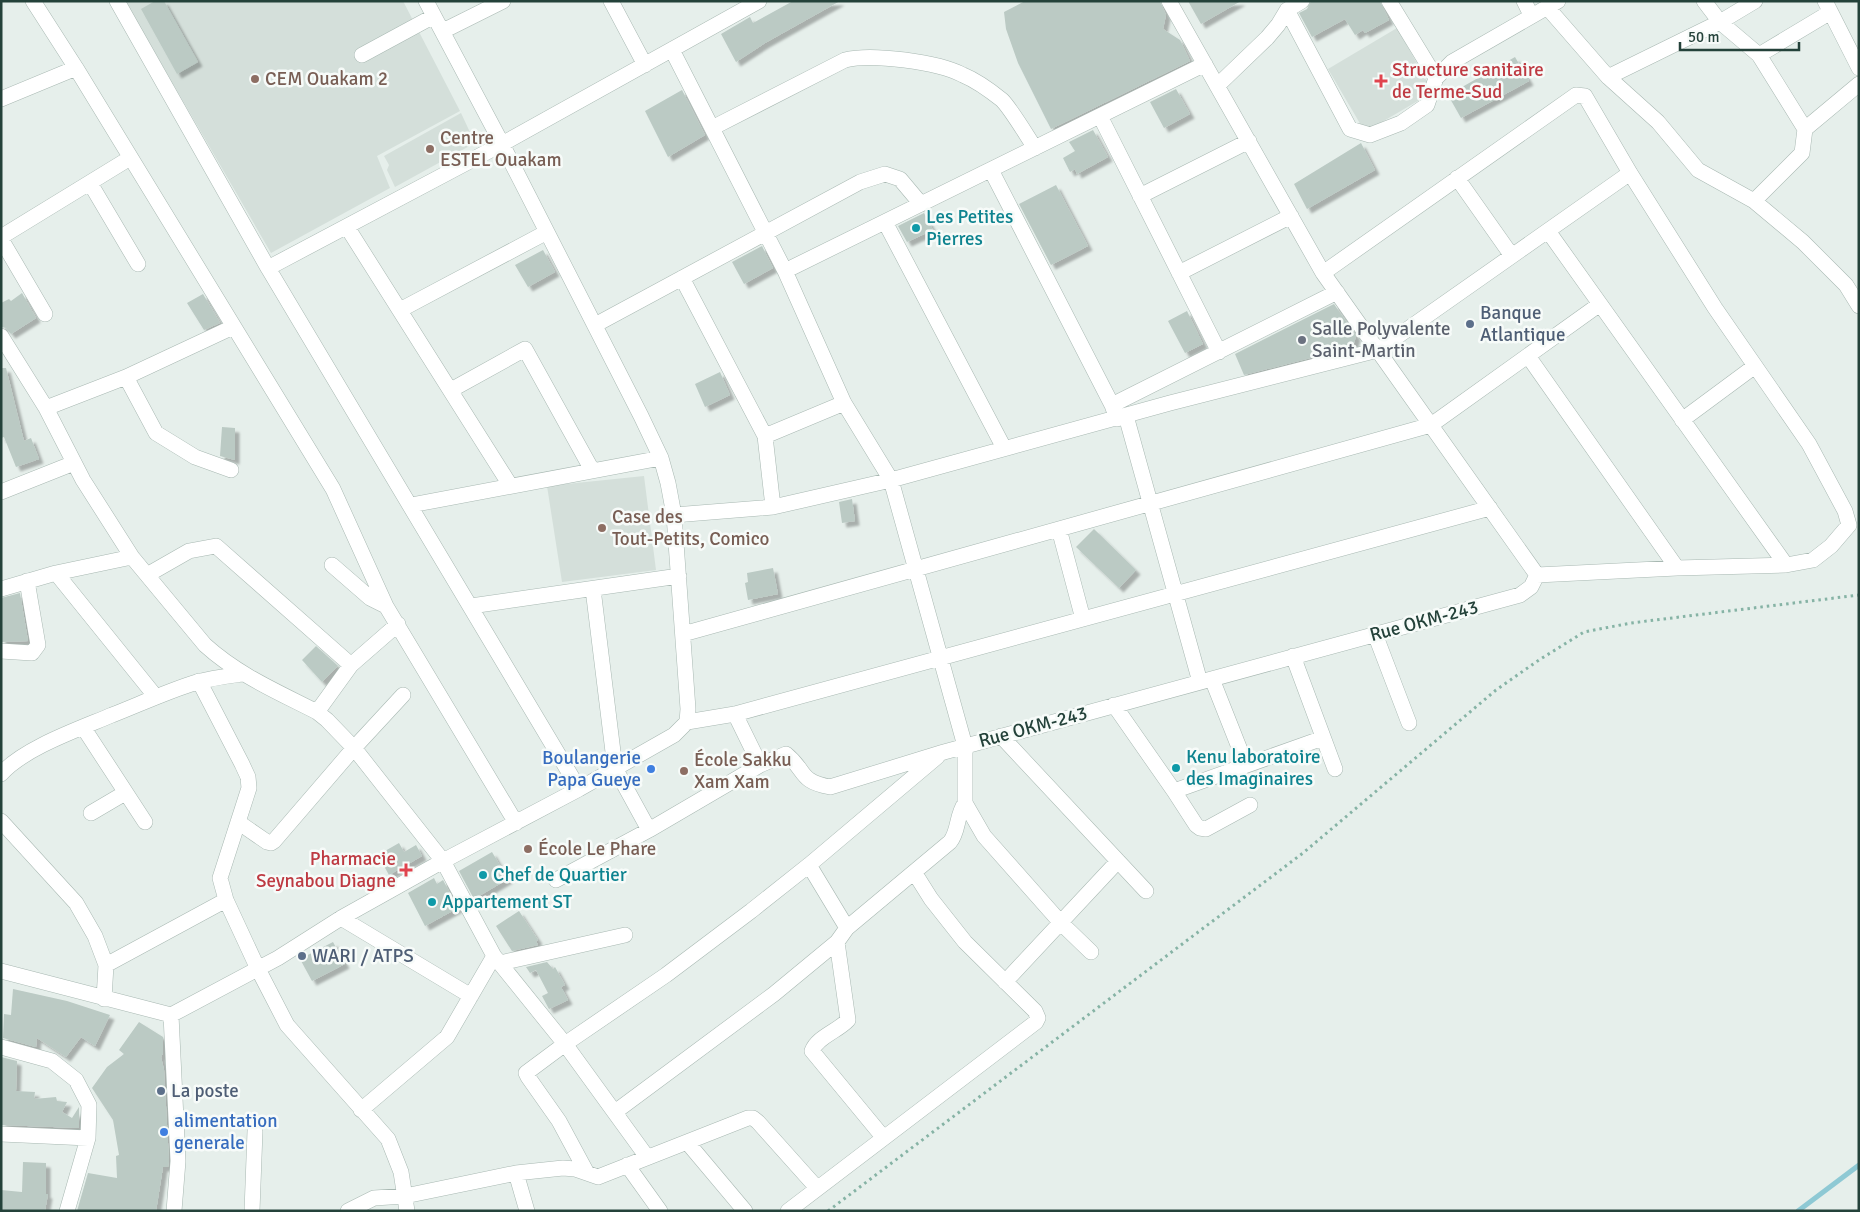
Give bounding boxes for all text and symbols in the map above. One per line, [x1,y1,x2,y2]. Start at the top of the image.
scale bar [1680,20,1799,52]
text: 50 m [1688,28,1719,46]
place label: Structure sanitaire de Terme-Sud [1392,58,1544,104]
place label: CEM Ouakam 2 [265,67,388,91]
marker: CEM Ouakam 2 [249,73,261,85]
marker: Structure sanitaire de Terme-Sud [1374,74,1388,88]
place label: Centre ESTEL Ouakam [440,126,562,172]
marker: Centre ESTEL Ouakam [424,143,436,155]
place label: Les Petites Pierres [926,205,1013,251]
marker: Les Petites Pierres [910,222,922,234]
place label: Banque Atlantique [1480,301,1565,347]
place label: Salle Polyvalente Saint-Martin [1312,317,1451,363]
marker: Banque Atlantique [1464,318,1476,330]
marker: Salle Polyvalente Saint-Martin [1296,334,1308,346]
place label: Case des Tout-Petits, Comico [612,505,770,551]
marker: Case des Tout-Petits, Comico [596,522,608,534]
street label: Rue OKM-243 [1367,595,1481,647]
street label: Rue OKM-243 [976,701,1090,753]
place label: Kenu laboratoire des Imaginaires [1186,745,1321,791]
place label: Boulangerie Papa Gueye [542,746,641,792]
place label: École Sakku Xam Xam [694,748,792,794]
marker: Kenu laboratoire des Imaginaires [1170,762,1182,774]
marker: Boulangerie Papa Gueye [645,763,657,775]
marker: École Sakku Xam Xam [678,765,690,777]
place label: École Le Phare [538,837,656,861]
marker: École Le Phare [522,843,534,855]
place label: Pharmacie Seynabou Diagne [256,847,396,893]
place label: Chef de Quartier [493,863,627,887]
marker: Pharmacie Seynabou Diagne [400,864,412,876]
marker: Chef de Quartier [477,869,489,881]
place label: Appartement ST [442,890,573,914]
marker: Appartement ST [426,896,438,908]
place label: WARI / ATPS [312,944,414,968]
marker: WARI / ATPS [296,950,308,962]
place label: La poste [171,1079,239,1103]
marker: La poste [155,1085,167,1097]
place label: alimentation generale [174,1109,278,1155]
marker: alimentation generale [158,1126,170,1138]

